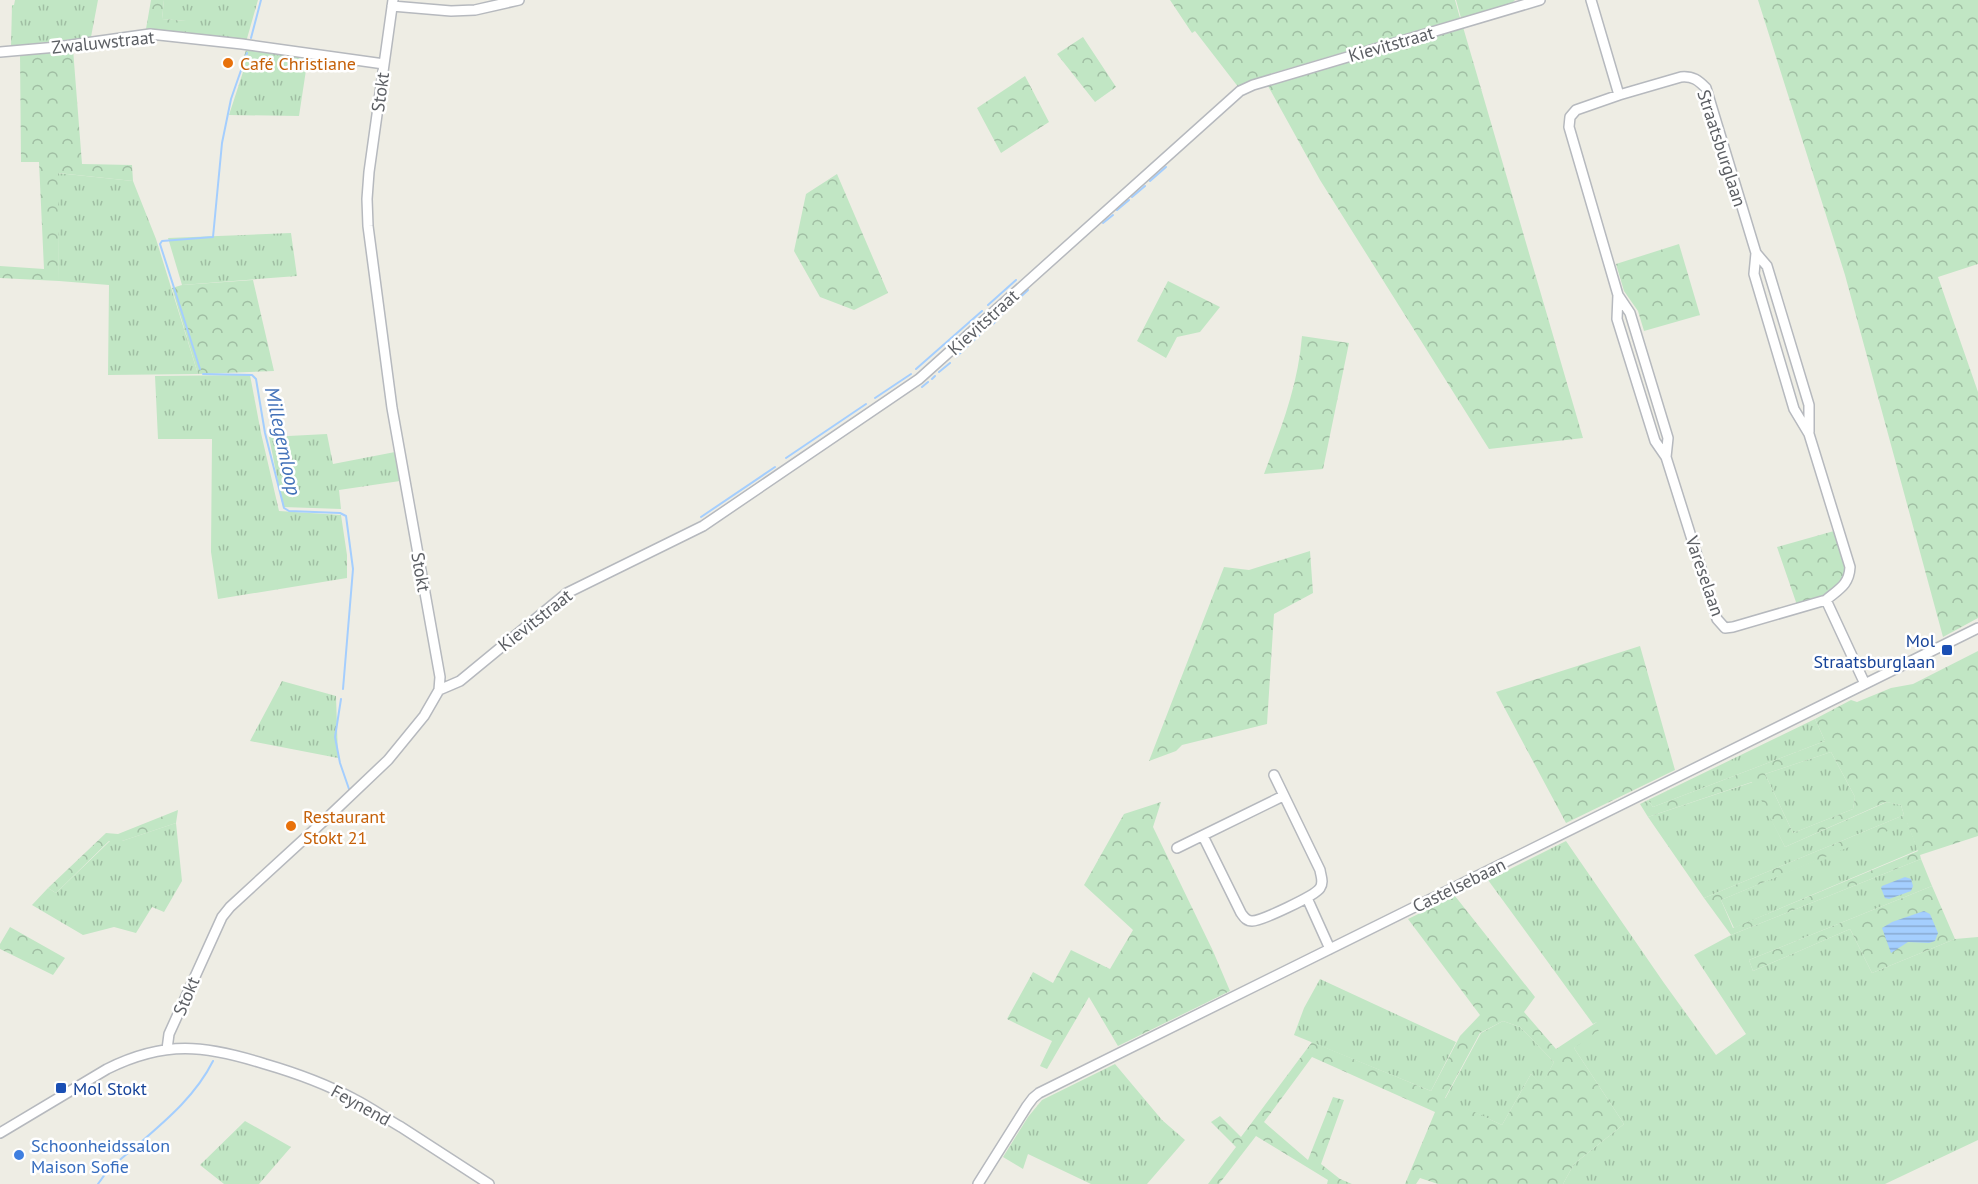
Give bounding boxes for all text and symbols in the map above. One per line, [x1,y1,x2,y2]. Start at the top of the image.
street label: Kievitstraat [1346,21,1436,67]
street label: Zwaluwstraat [50,25,156,59]
place label: Café Christiane [240,52,356,75]
marker: Café Christiane [221,56,235,70]
street label: Stokt [366,71,394,113]
street label: Straatsburglaan [1692,87,1752,209]
street label: Kievitstraat [943,284,1023,360]
water label: Millegemloop [259,384,307,498]
street label: Vareselaan [1680,532,1729,619]
street label: Stokt [406,550,436,594]
street label: Kievitstraat [493,584,577,656]
place label: Mol Straatsburglaan [1814,629,1936,673]
marker: Mol Straatsburglaan [1940,643,1954,657]
place label: Restaurant Stokt 21 [303,805,385,849]
marker: Restaurant Stokt 21 [284,819,298,833]
street label: Castelsebaan [1409,853,1509,917]
street label: Stokt [168,973,204,1019]
place label: Mol Stokt [73,1077,147,1100]
street label: Feynend [327,1079,395,1131]
marker: Mol Stokt [54,1081,68,1095]
place label: Schoonheidssalon Maison Sofie [31,1134,170,1178]
marker: Schoonheidssalon Maison Sofie [12,1148,26,1162]

